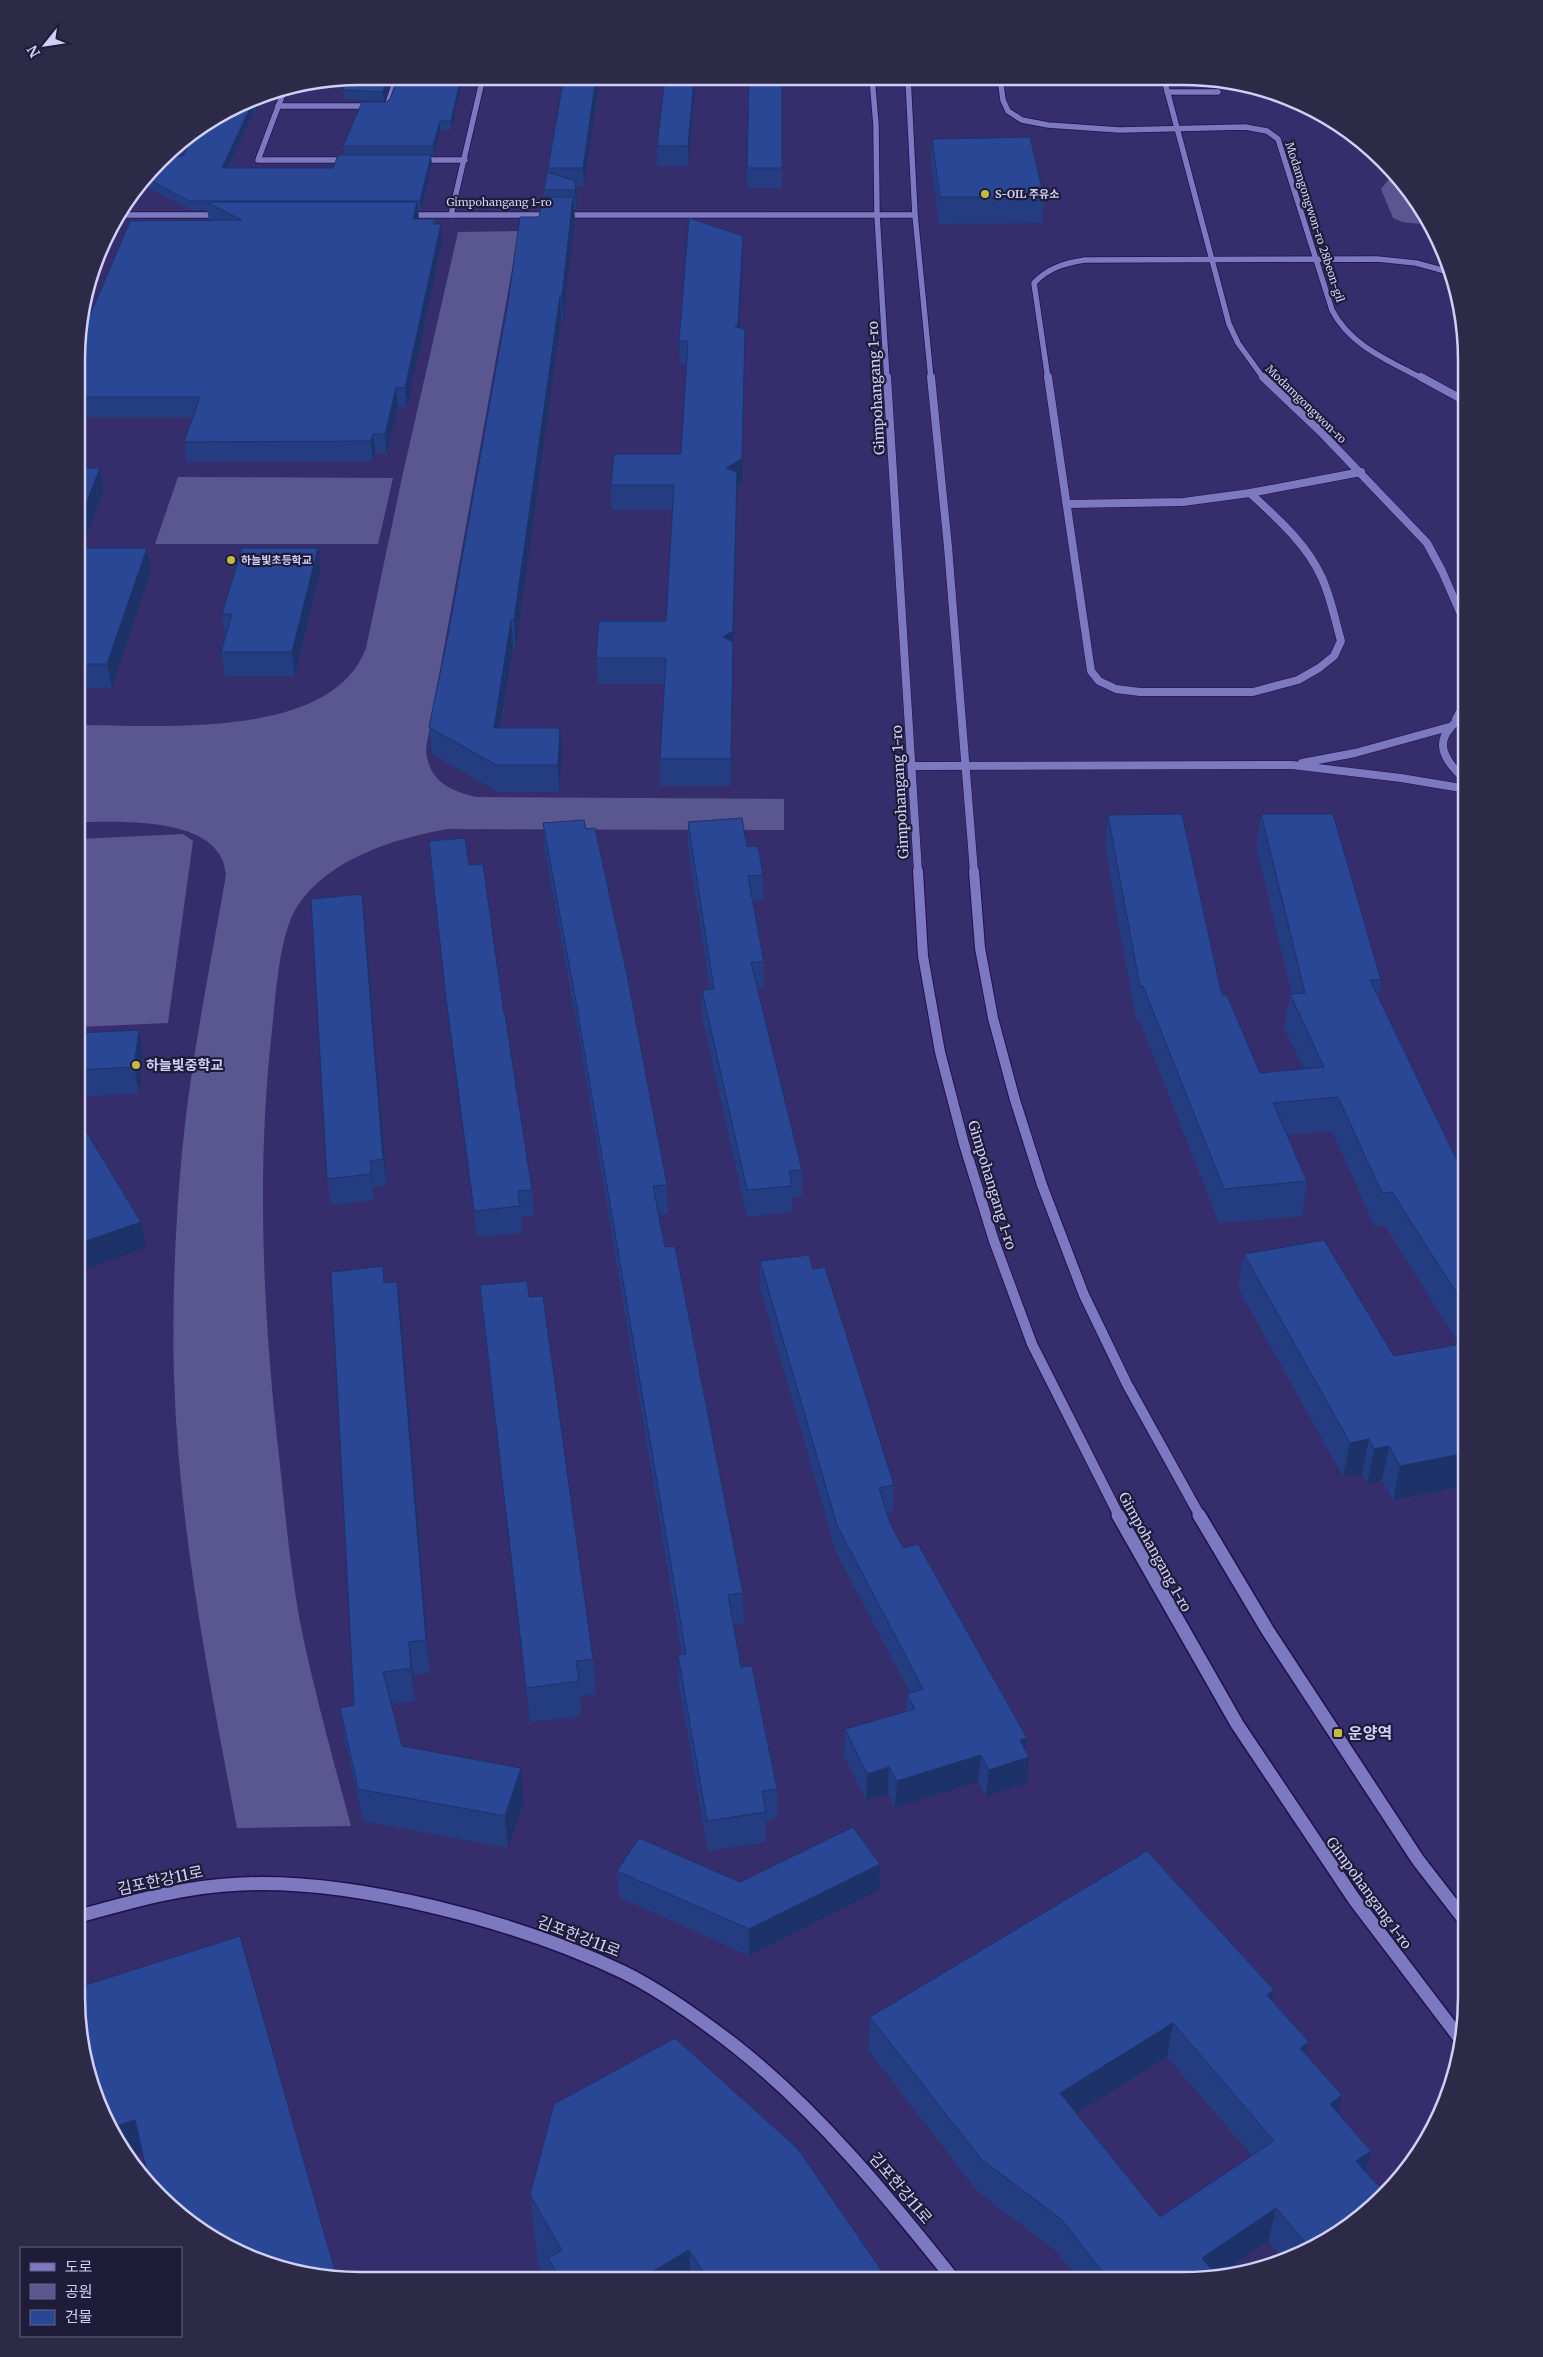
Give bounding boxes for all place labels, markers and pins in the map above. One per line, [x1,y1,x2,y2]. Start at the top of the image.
place label: S-OIL 주유소 [995,187,1059,201]
marker: S-OIL 주유소 [979,188,991,200]
place label: 하늘빛초등학교 [241,553,312,567]
marker: 하늘빛초등학교 [225,554,237,566]
place label: 하늘빛중학교 [146,1056,223,1074]
marker: 하늘빛중학교 [130,1059,142,1071]
place label: 운양역 [1348,1723,1392,1743]
marker: 운양역 [1332,1727,1344,1739]

